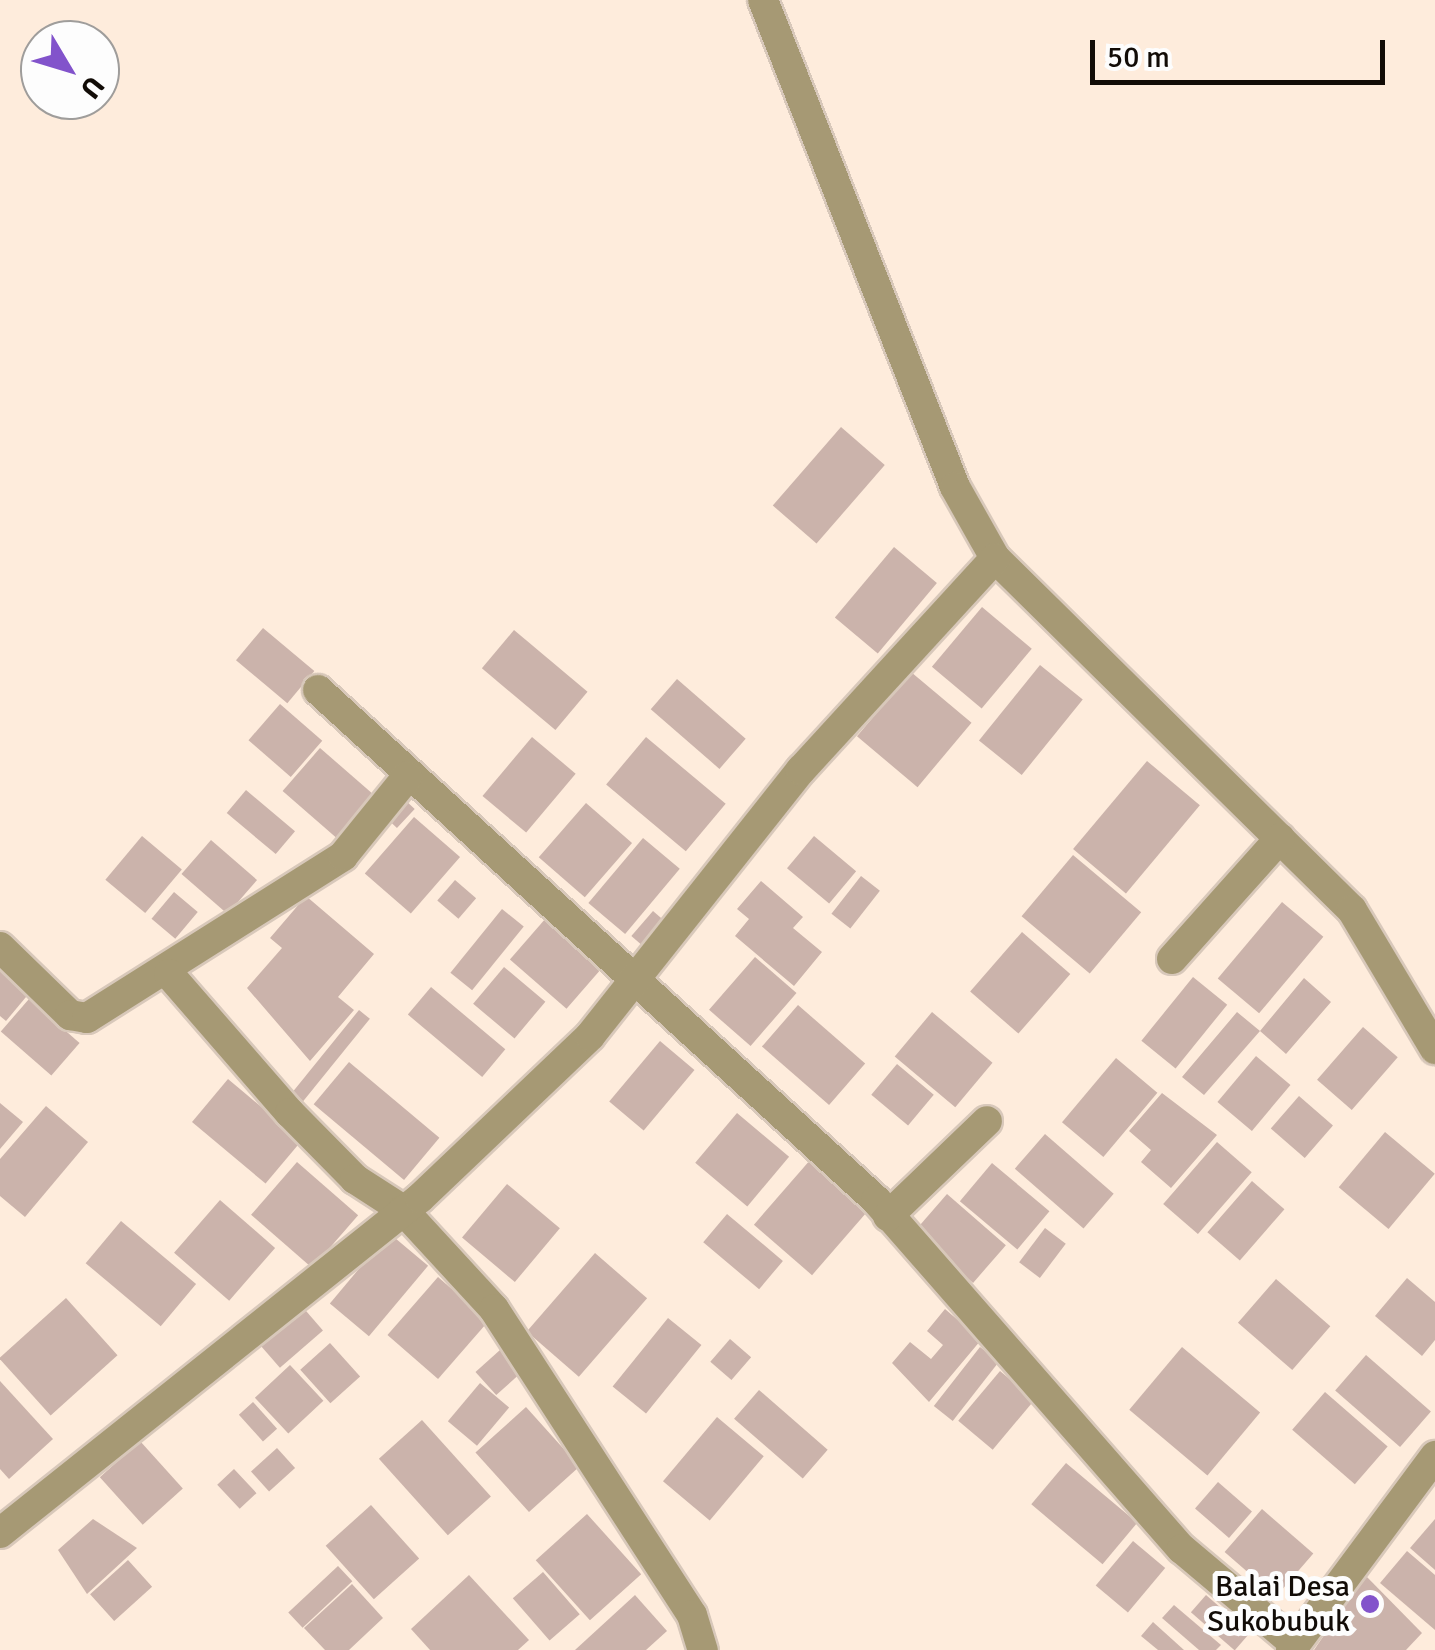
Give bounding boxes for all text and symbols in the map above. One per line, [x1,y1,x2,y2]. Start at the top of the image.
north arrow [20,20,120,120]
scale bar [1095,20,1390,82]
text: 50 m [1107,39,1170,76]
text: U [73,69,111,105]
place label: Balai Desa Sukobubuk [1207,1569,1350,1640]
marker: Balai Desa Sukobubuk [1359,1593,1381,1615]

